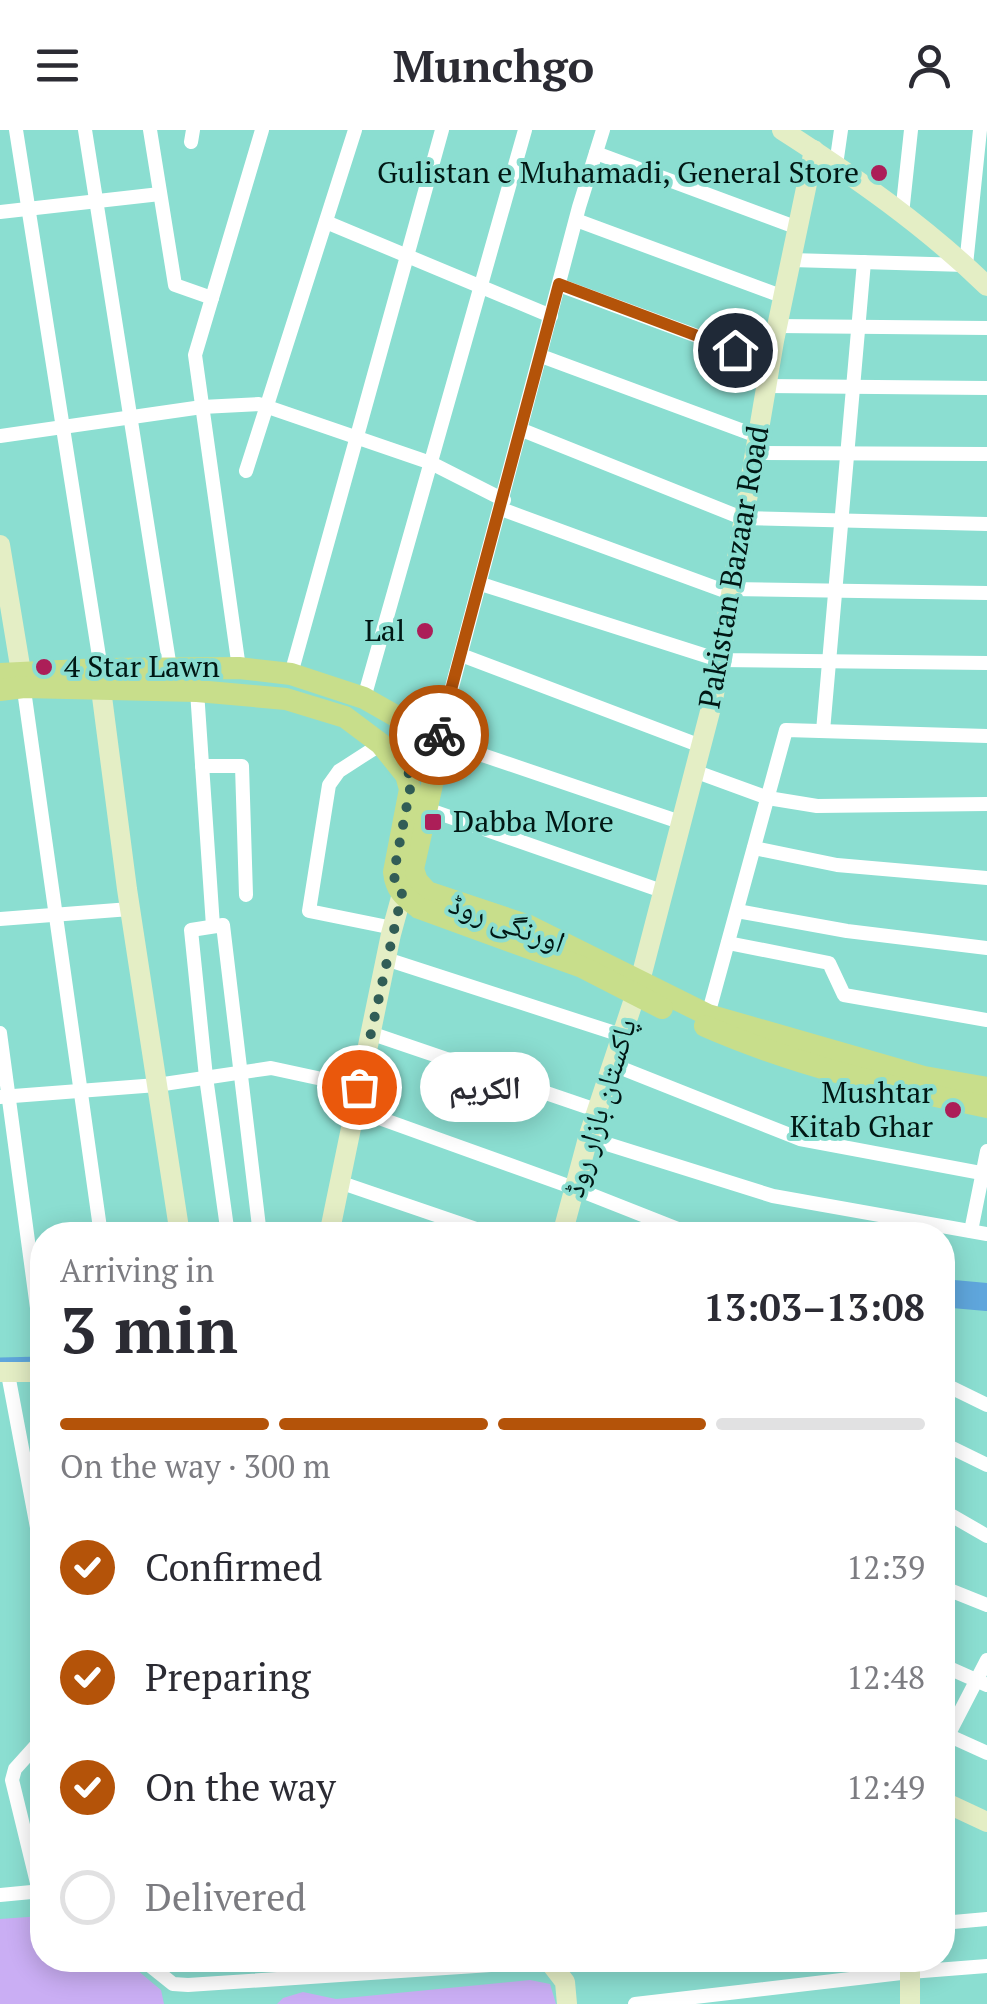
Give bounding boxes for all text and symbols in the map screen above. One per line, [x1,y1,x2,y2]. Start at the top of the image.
text: Munchgo [393,35,594,95]
icon: menu [30,38,85,93]
icon: person [902,38,957,93]
place label: Gulistan e Muhamadi, General Store [377,152,859,192]
marker: Gulistan e Muhamadi, General Store [868,162,890,184]
pin [693,308,778,393]
icon: home [708,323,763,378]
street label: Pakistan Bazaar Road [688,422,778,711]
place label: Lal [364,610,405,650]
marker: Lal [414,620,436,642]
place label: 4 Star Lawn [64,646,220,686]
marker: 4 Star Lawn [33,656,55,678]
courier [389,685,489,785]
icon: bike [412,708,467,763]
place label: Dabba More [453,801,614,841]
marker: Dabba More [422,811,444,833]
street label: اورنگی روڈ [444,883,571,962]
street label: پاکستان بازار روڈ [553,1013,645,1202]
pin [317,1045,402,1130]
callout: الکریم [419,1052,549,1122]
icon: bag [332,1060,387,1115]
text: الکریم [449,1066,521,1108]
place label: Mushtar Kitab Ghar [790,1072,933,1146]
marker: Mushtar Kitab Ghar [942,1099,964,1121]
text: Arriving in [60,1249,214,1291]
text: 13:03–13:08 [703,1282,925,1332]
text: 3 min [60,1285,238,1372]
text: On the way · 300 m [60,1445,330,1487]
icon: check [60,1540,115,1595]
text: Confirmed [145,1542,323,1592]
text: 12:39 [846,1546,925,1588]
icon: check [60,1650,115,1705]
text: Preparing [145,1652,311,1702]
text: 12:48 [846,1656,925,1698]
icon: check [60,1760,115,1815]
text: On the way [145,1762,336,1812]
text: 12:49 [846,1766,925,1808]
text: Delivered [145,1872,306,1922]

